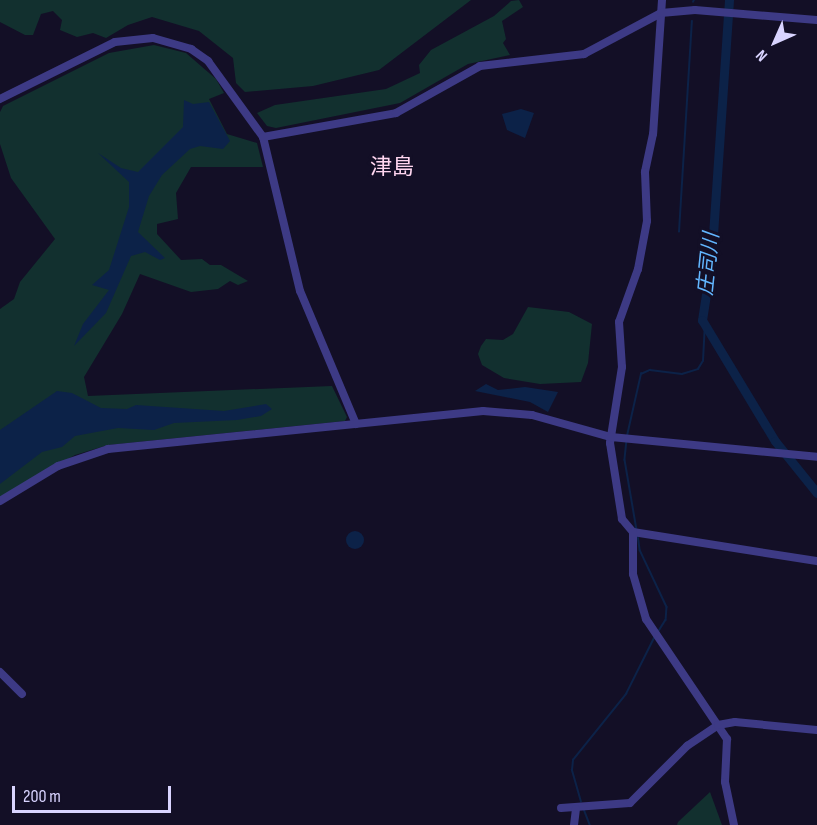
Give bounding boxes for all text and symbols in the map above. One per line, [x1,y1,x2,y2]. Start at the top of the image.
north arrow [745,12,805,72]
text: N [752,45,772,65]
district label: 津島 [370,155,414,181]
water label: 庄司川 [693,231,725,297]
scale bar [15,774,174,812]
text: 200 m [23,786,61,807]

